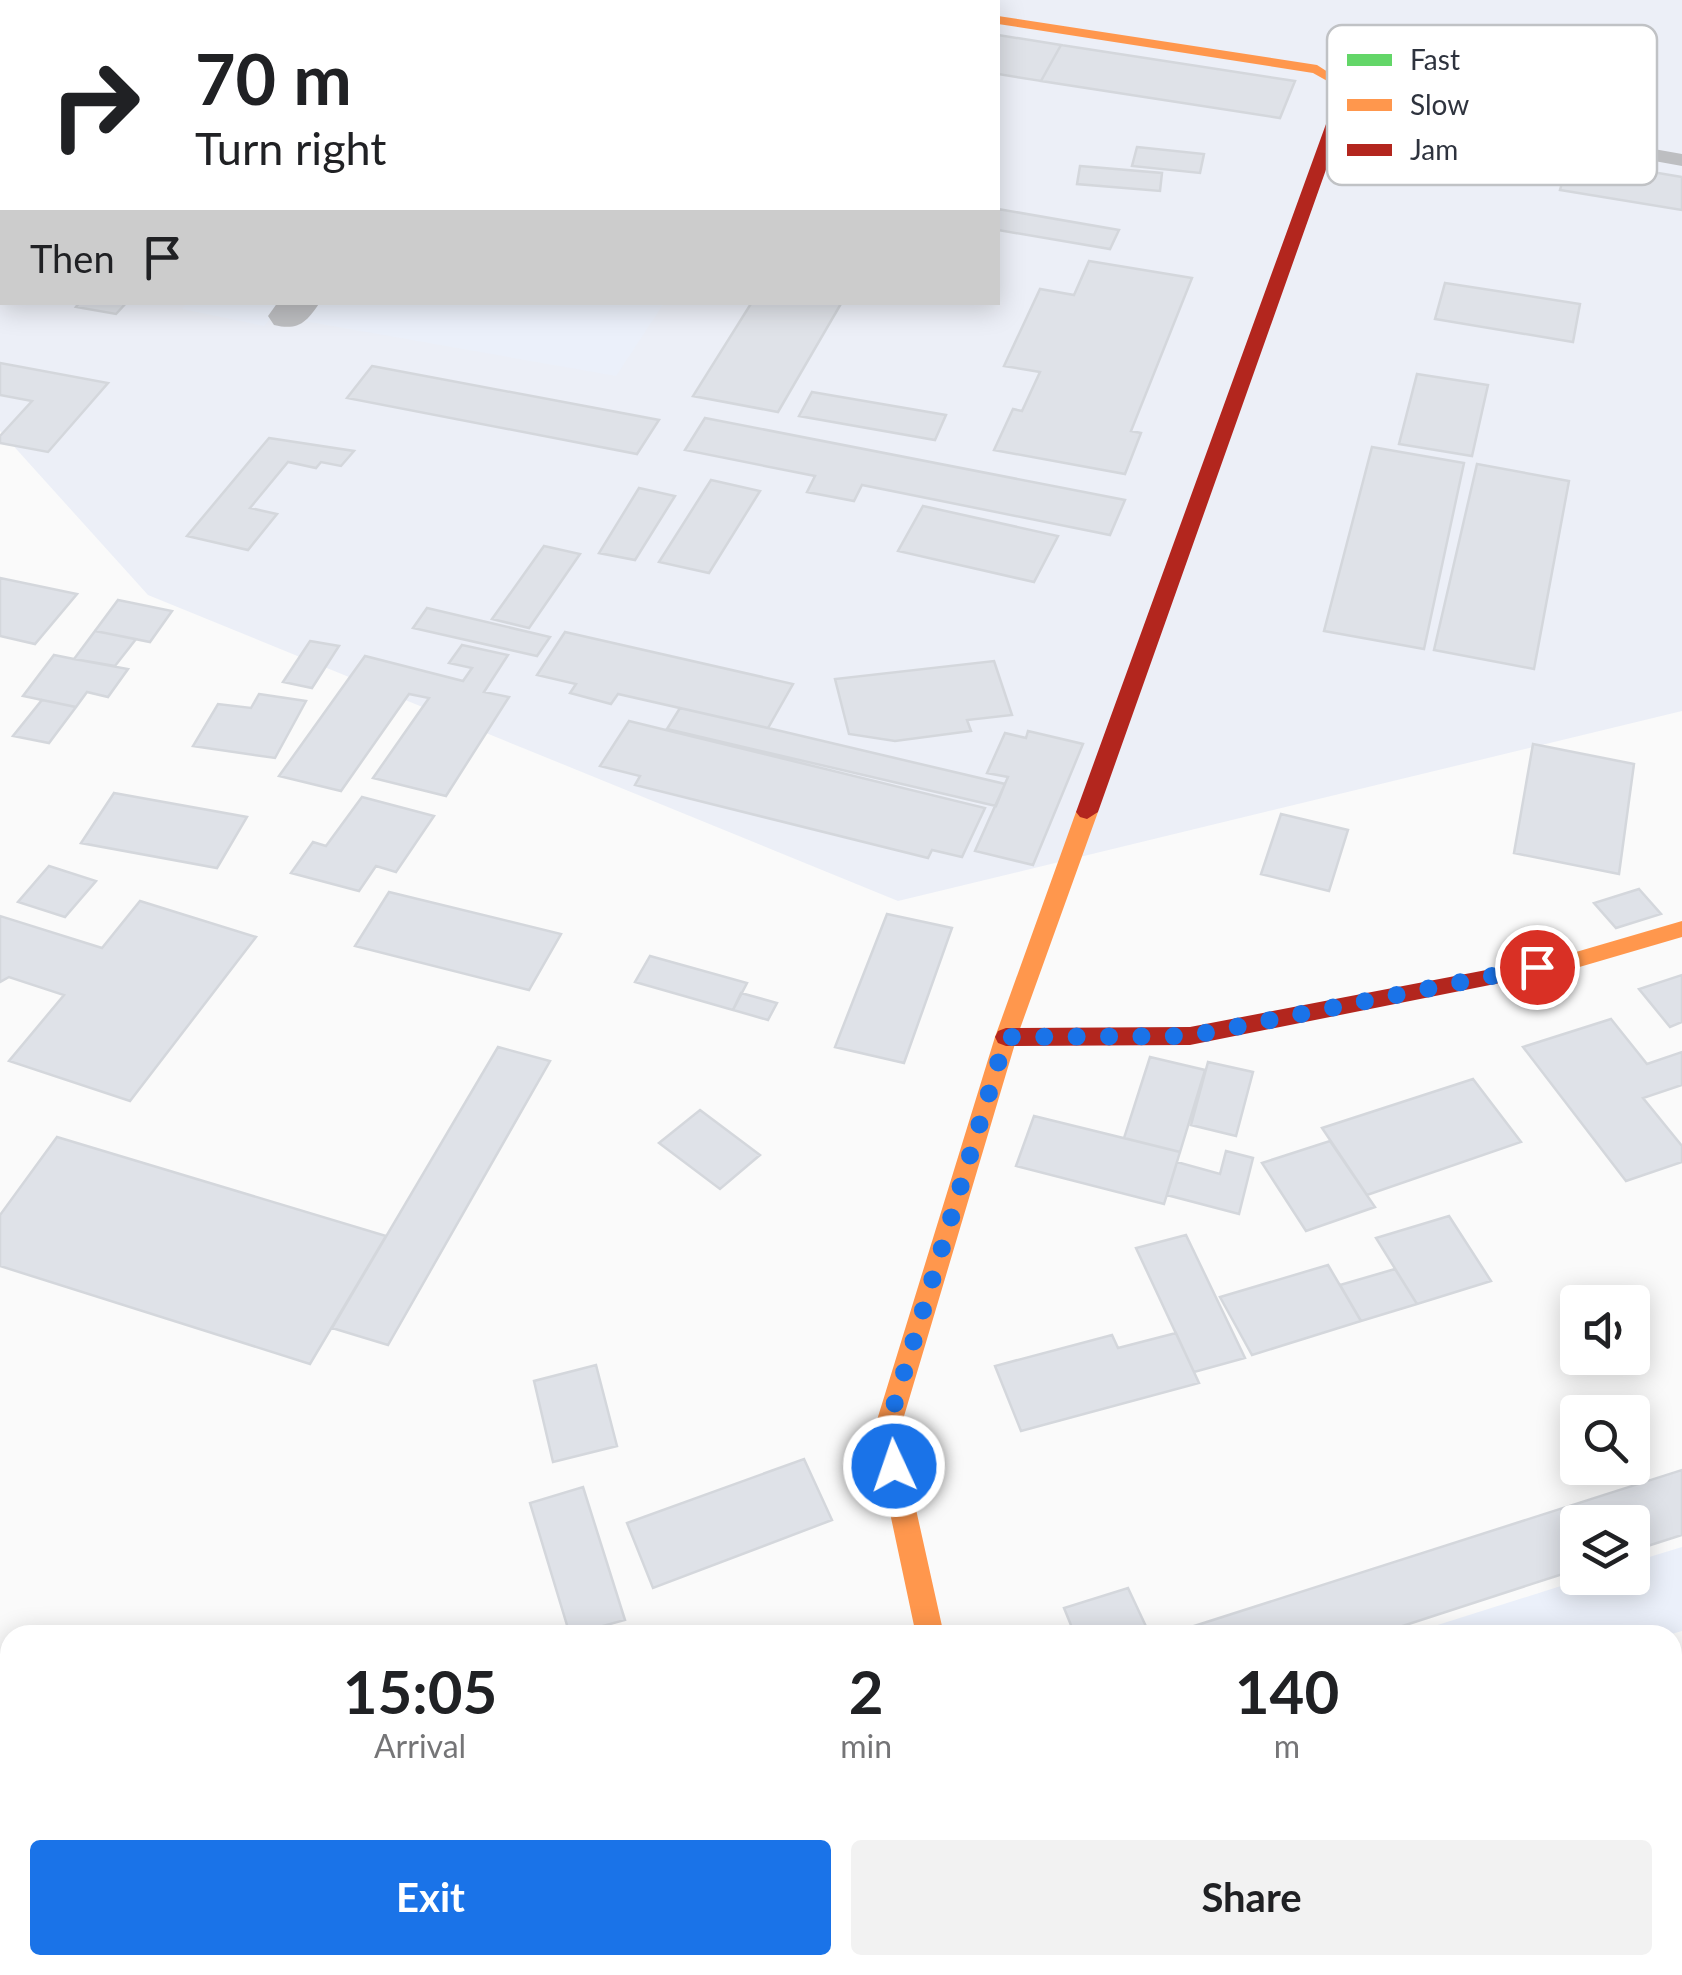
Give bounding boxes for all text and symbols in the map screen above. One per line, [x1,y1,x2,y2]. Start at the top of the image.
legend [1327,25,1657,185]
text: 70 m [195,36,352,120]
icon: right [30,40,160,170]
text: Fast [1410,42,1460,76]
text: Slow [1410,87,1469,121]
text: Turn right [195,121,386,175]
text: Jam [1410,132,1458,166]
icon: arrive [135,230,190,285]
text: Then [30,235,115,281]
pin [1495,925,1580,1010]
icon: arrive [1510,940,1565,995]
map controls [1560,1285,1650,1595]
button: sound [1560,1285,1650,1375]
button: search [1560,1395,1650,1485]
position arrow [842,1414,946,1518]
button: layers [1560,1505,1650,1595]
text: 15:05 [343,1655,497,1727]
text: 2 [849,1655,884,1727]
text: 140 [1235,1655,1339,1727]
text: Arrival [374,1726,466,1765]
text: min [840,1726,892,1765]
text: m [1274,1726,1300,1765]
button: Exit [30,1840,831,1955]
button: Share [851,1840,1652,1955]

